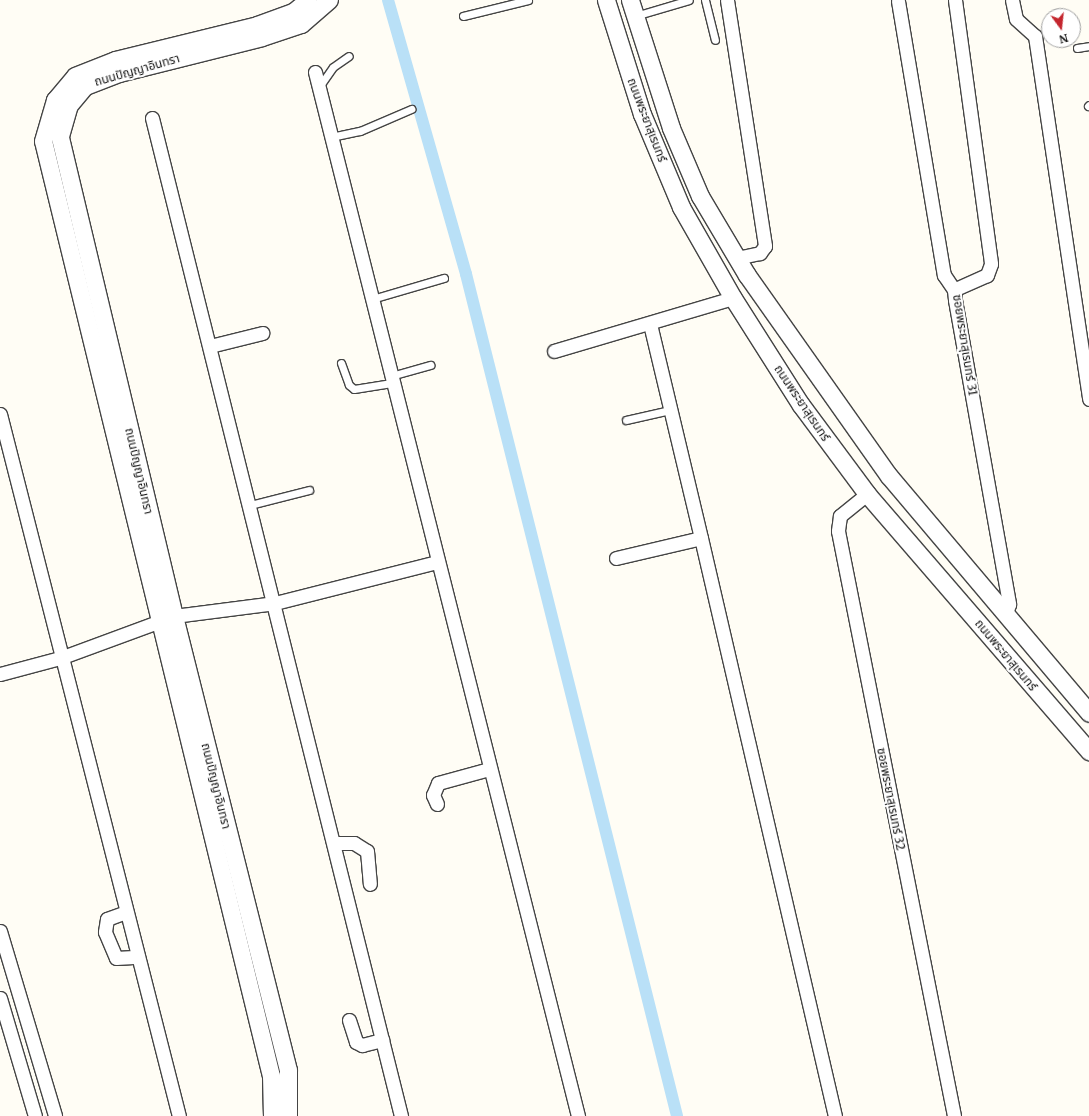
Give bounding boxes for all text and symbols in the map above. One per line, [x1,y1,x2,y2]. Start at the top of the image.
north arrow [1041,8,1081,48]
text: N [1058,31,1070,47]
street label: ถนนปัญญาอินทรา [93,51,181,89]
street label: ถนนพระยาสุเรนทร์ [624,76,670,164]
street label: ซอยพระยาสุเรนทร์ 31 [950,293,980,397]
street label: ถนนพระยาสุเรนทร์ [771,362,833,444]
street label: ถนนปัญญาอินทรา [122,426,156,516]
street label: ถนนพระยาสุเรนทร์ [972,616,1040,694]
street label: ถนนปัญญาอินทรา [198,741,234,831]
street label: ซอยพระยาสุเรนทร์ 32 [874,747,908,851]

